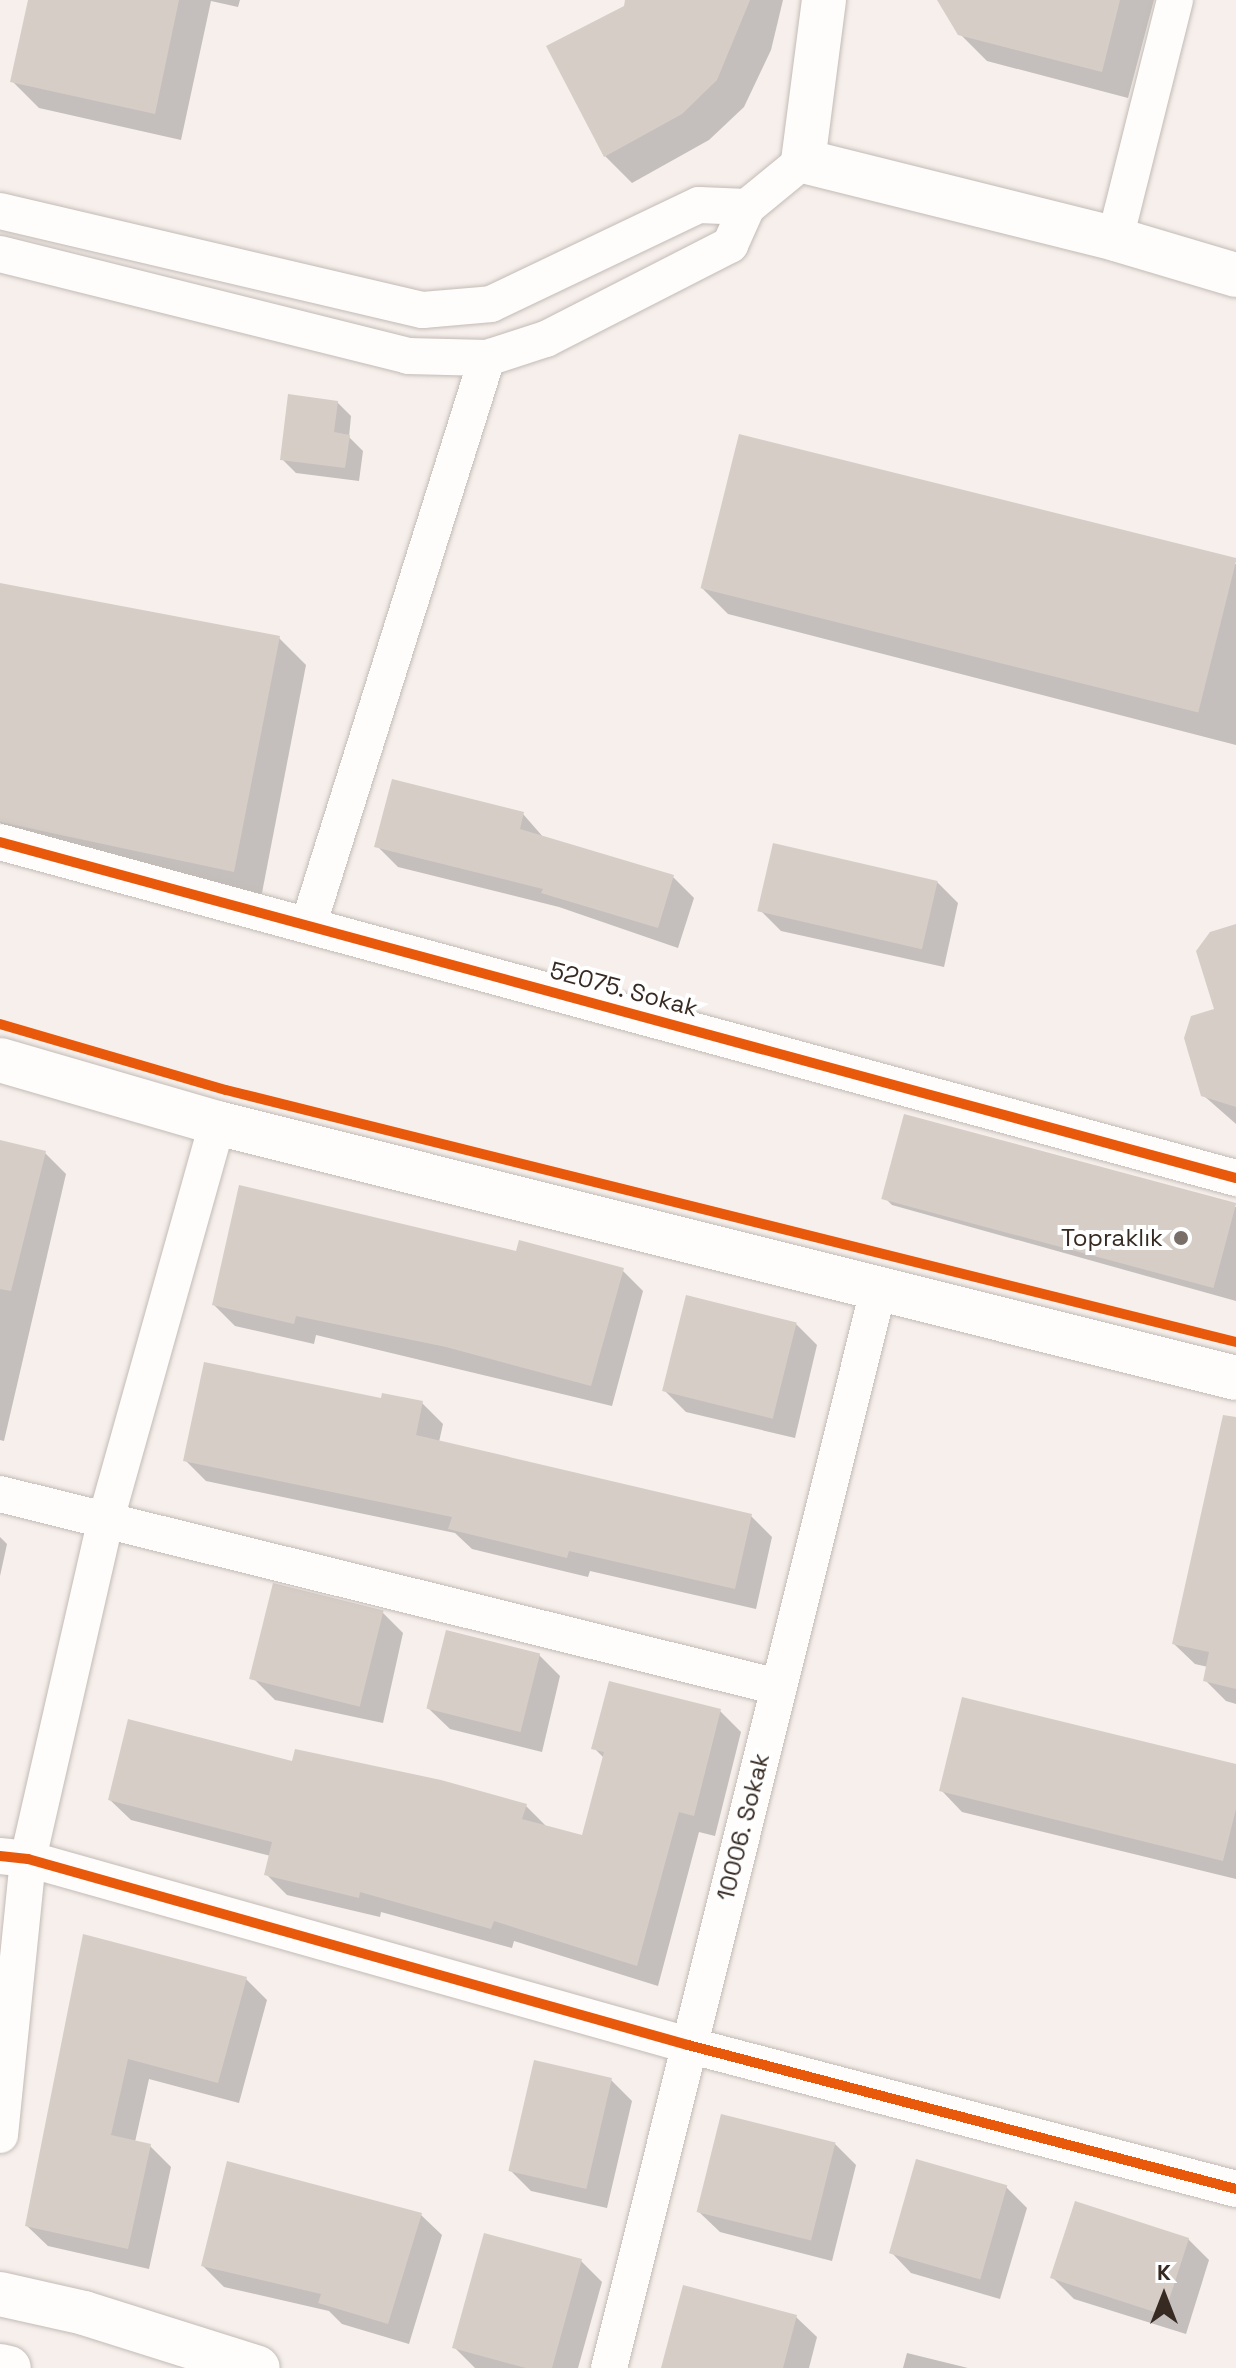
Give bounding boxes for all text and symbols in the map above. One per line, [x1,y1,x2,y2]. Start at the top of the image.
street label: 52075. Sokak [547,955,701,1023]
place label: Topraklık [1061,1224,1163,1252]
marker: Topraklık [1170,1227,1192,1249]
street label: 10006. Sokak [711,1750,775,1904]
north arrow [1124,2256,1204,2336]
text: K [1157,2258,1171,2286]

